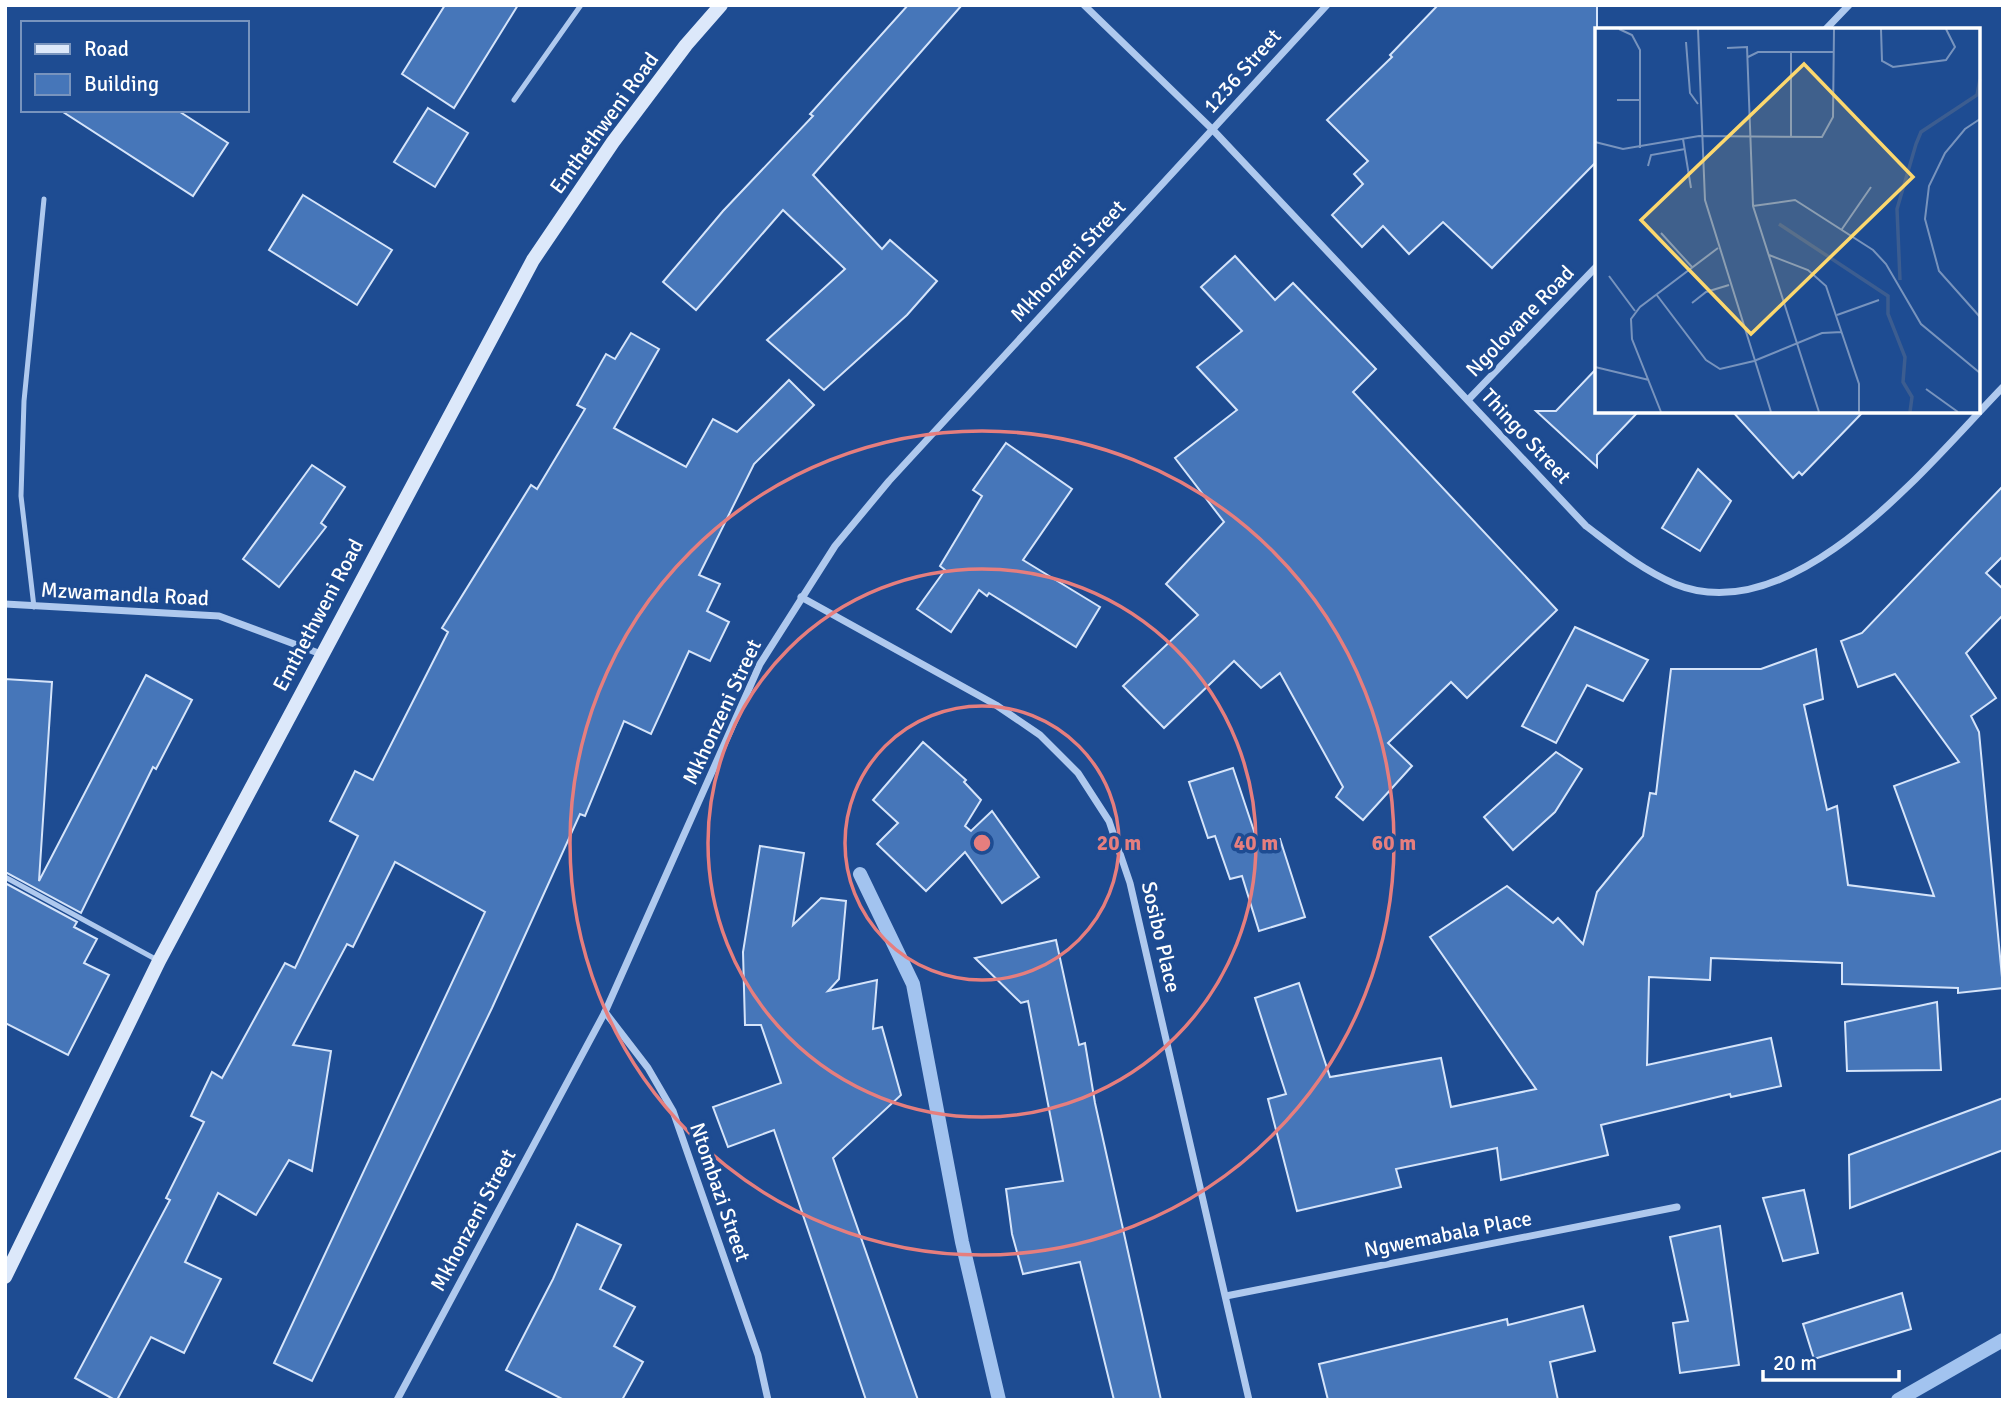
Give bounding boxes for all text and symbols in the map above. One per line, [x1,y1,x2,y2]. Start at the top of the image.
legend [21,21,248,112]
street label: 1236 Street [1197,23,1287,119]
inset map [1595,28,1980,413]
text: Road [84,36,129,62]
street label: Emthethweni Road [544,47,664,199]
text: Building [84,71,159,97]
street label: Mkhonzeni Street [1005,195,1131,327]
street label: Ngolovane Road [1460,260,1580,382]
street label: Thingo Street [1475,383,1577,489]
street label: Emthethweni Road [267,535,369,695]
street label: Mzwamandla Road [40,577,210,611]
street label: Mkhonzeni Street [677,635,767,789]
text: 20 m [1097,830,1141,856]
text: 40 m [1234,830,1278,856]
text: 60 m [1372,830,1416,856]
centre of rings [970,831,994,855]
street label: Sosibo Place [1136,879,1186,995]
street label: Ntombazi Street [684,1119,756,1265]
street label: Mkhonzeni Street [425,1144,521,1296]
street label: Ngwemabala Place [1362,1205,1534,1263]
scale bar [1763,1338,1899,1382]
text: 20 m [1773,1350,1817,1376]

